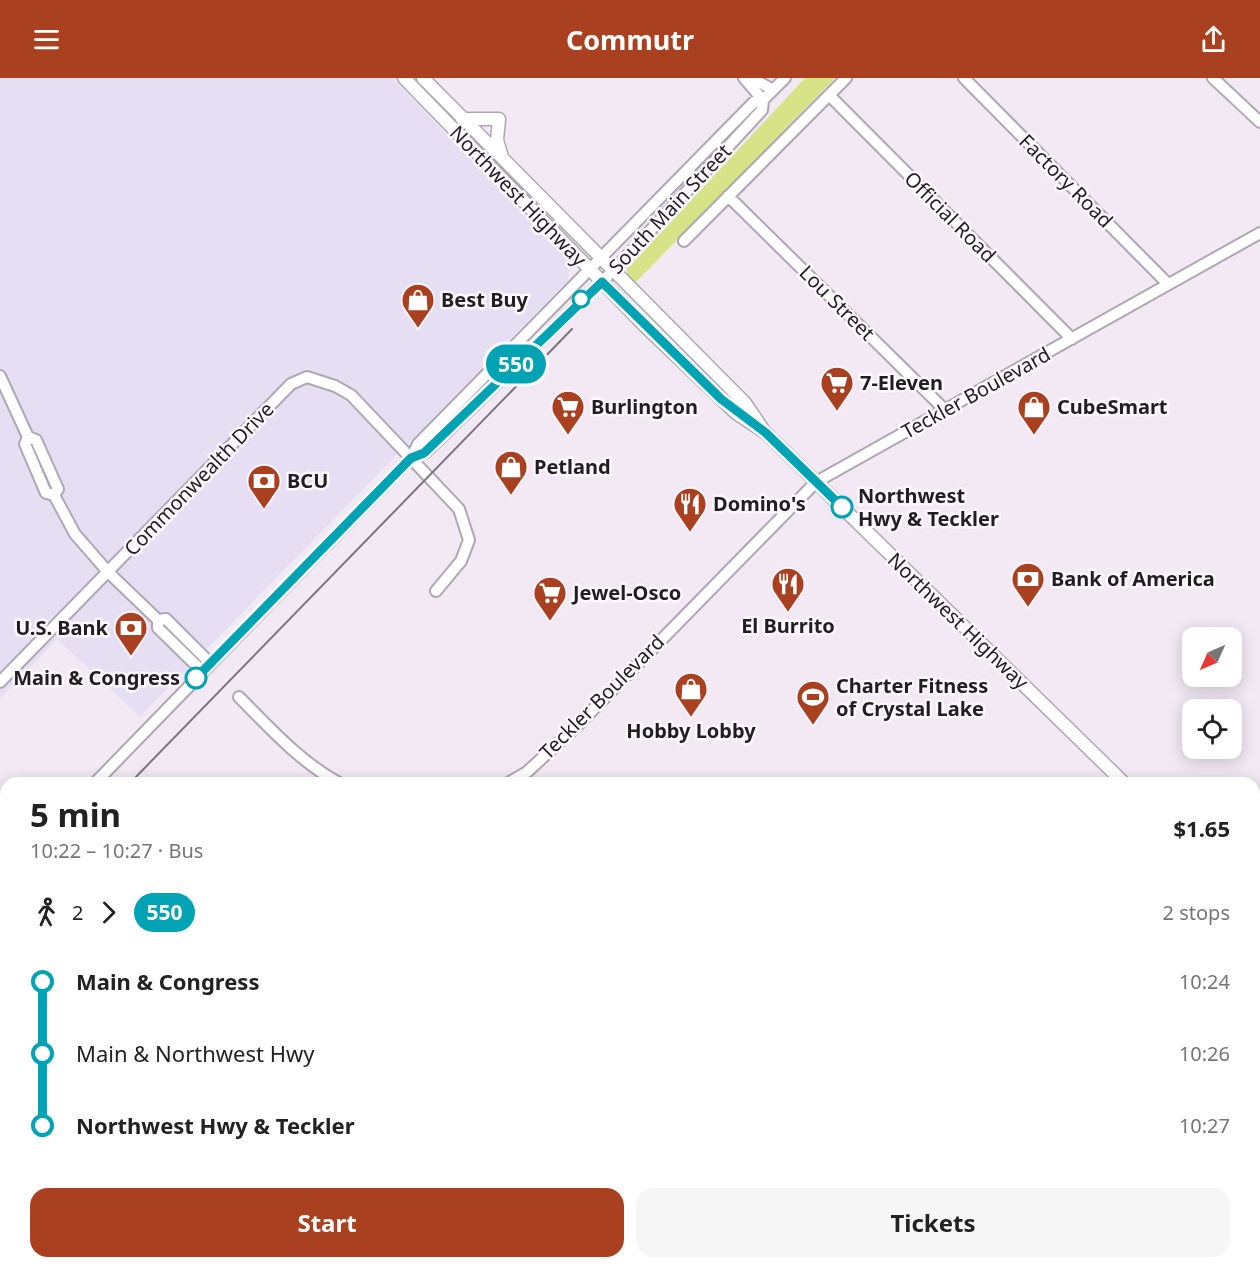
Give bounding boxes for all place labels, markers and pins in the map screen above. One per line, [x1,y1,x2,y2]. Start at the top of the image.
shop icon: Best Buy [400,282,436,329]
place label: Best Buy [441,286,528,313]
unlabelled marker [572,290,590,308]
supermarket icon: 7-Eleven [819,365,855,412]
place label: 7-Eleven [860,369,943,396]
supermarket icon: Burlington [550,389,586,436]
shop icon: CubeSmart [1016,389,1052,436]
place label: Burlington [591,393,698,420]
place label: CubeSmart [1057,393,1168,420]
shop icon: Petland [493,449,529,496]
place label: Petland [534,453,611,480]
bank icon: BCU [246,463,282,510]
place label: BCU [287,467,328,494]
place label: Northwest Hwy & Teckler [858,482,999,532]
restaurant icon: Domino's [672,486,708,533]
place label: Domino's [713,490,806,517]
marker: Northwest Hwy & Teckler [831,496,853,518]
bank icon: Bank of America [1010,561,1046,608]
place label: Bank of America [1051,565,1215,592]
restaurant icon: El Burrito [770,566,806,613]
supermarket icon: Jewel-Osco [532,575,568,622]
place label: Jewel-Osco [571,579,681,606]
bank icon: U.S. Bank [113,610,149,657]
place label: El Burrito [741,612,835,639]
place label: U.S. Bank [15,614,109,641]
place label: Main & Congress [13,664,180,691]
marker: Main & Congress [185,667,207,689]
shop icon: Hobby Lobby [673,671,709,718]
place label: Charter Fitness of Crystal Lake [836,672,988,722]
sports icon: Charter Fitness of Crystal Lake [795,679,831,726]
place label: Hobby Lobby [626,717,756,744]

